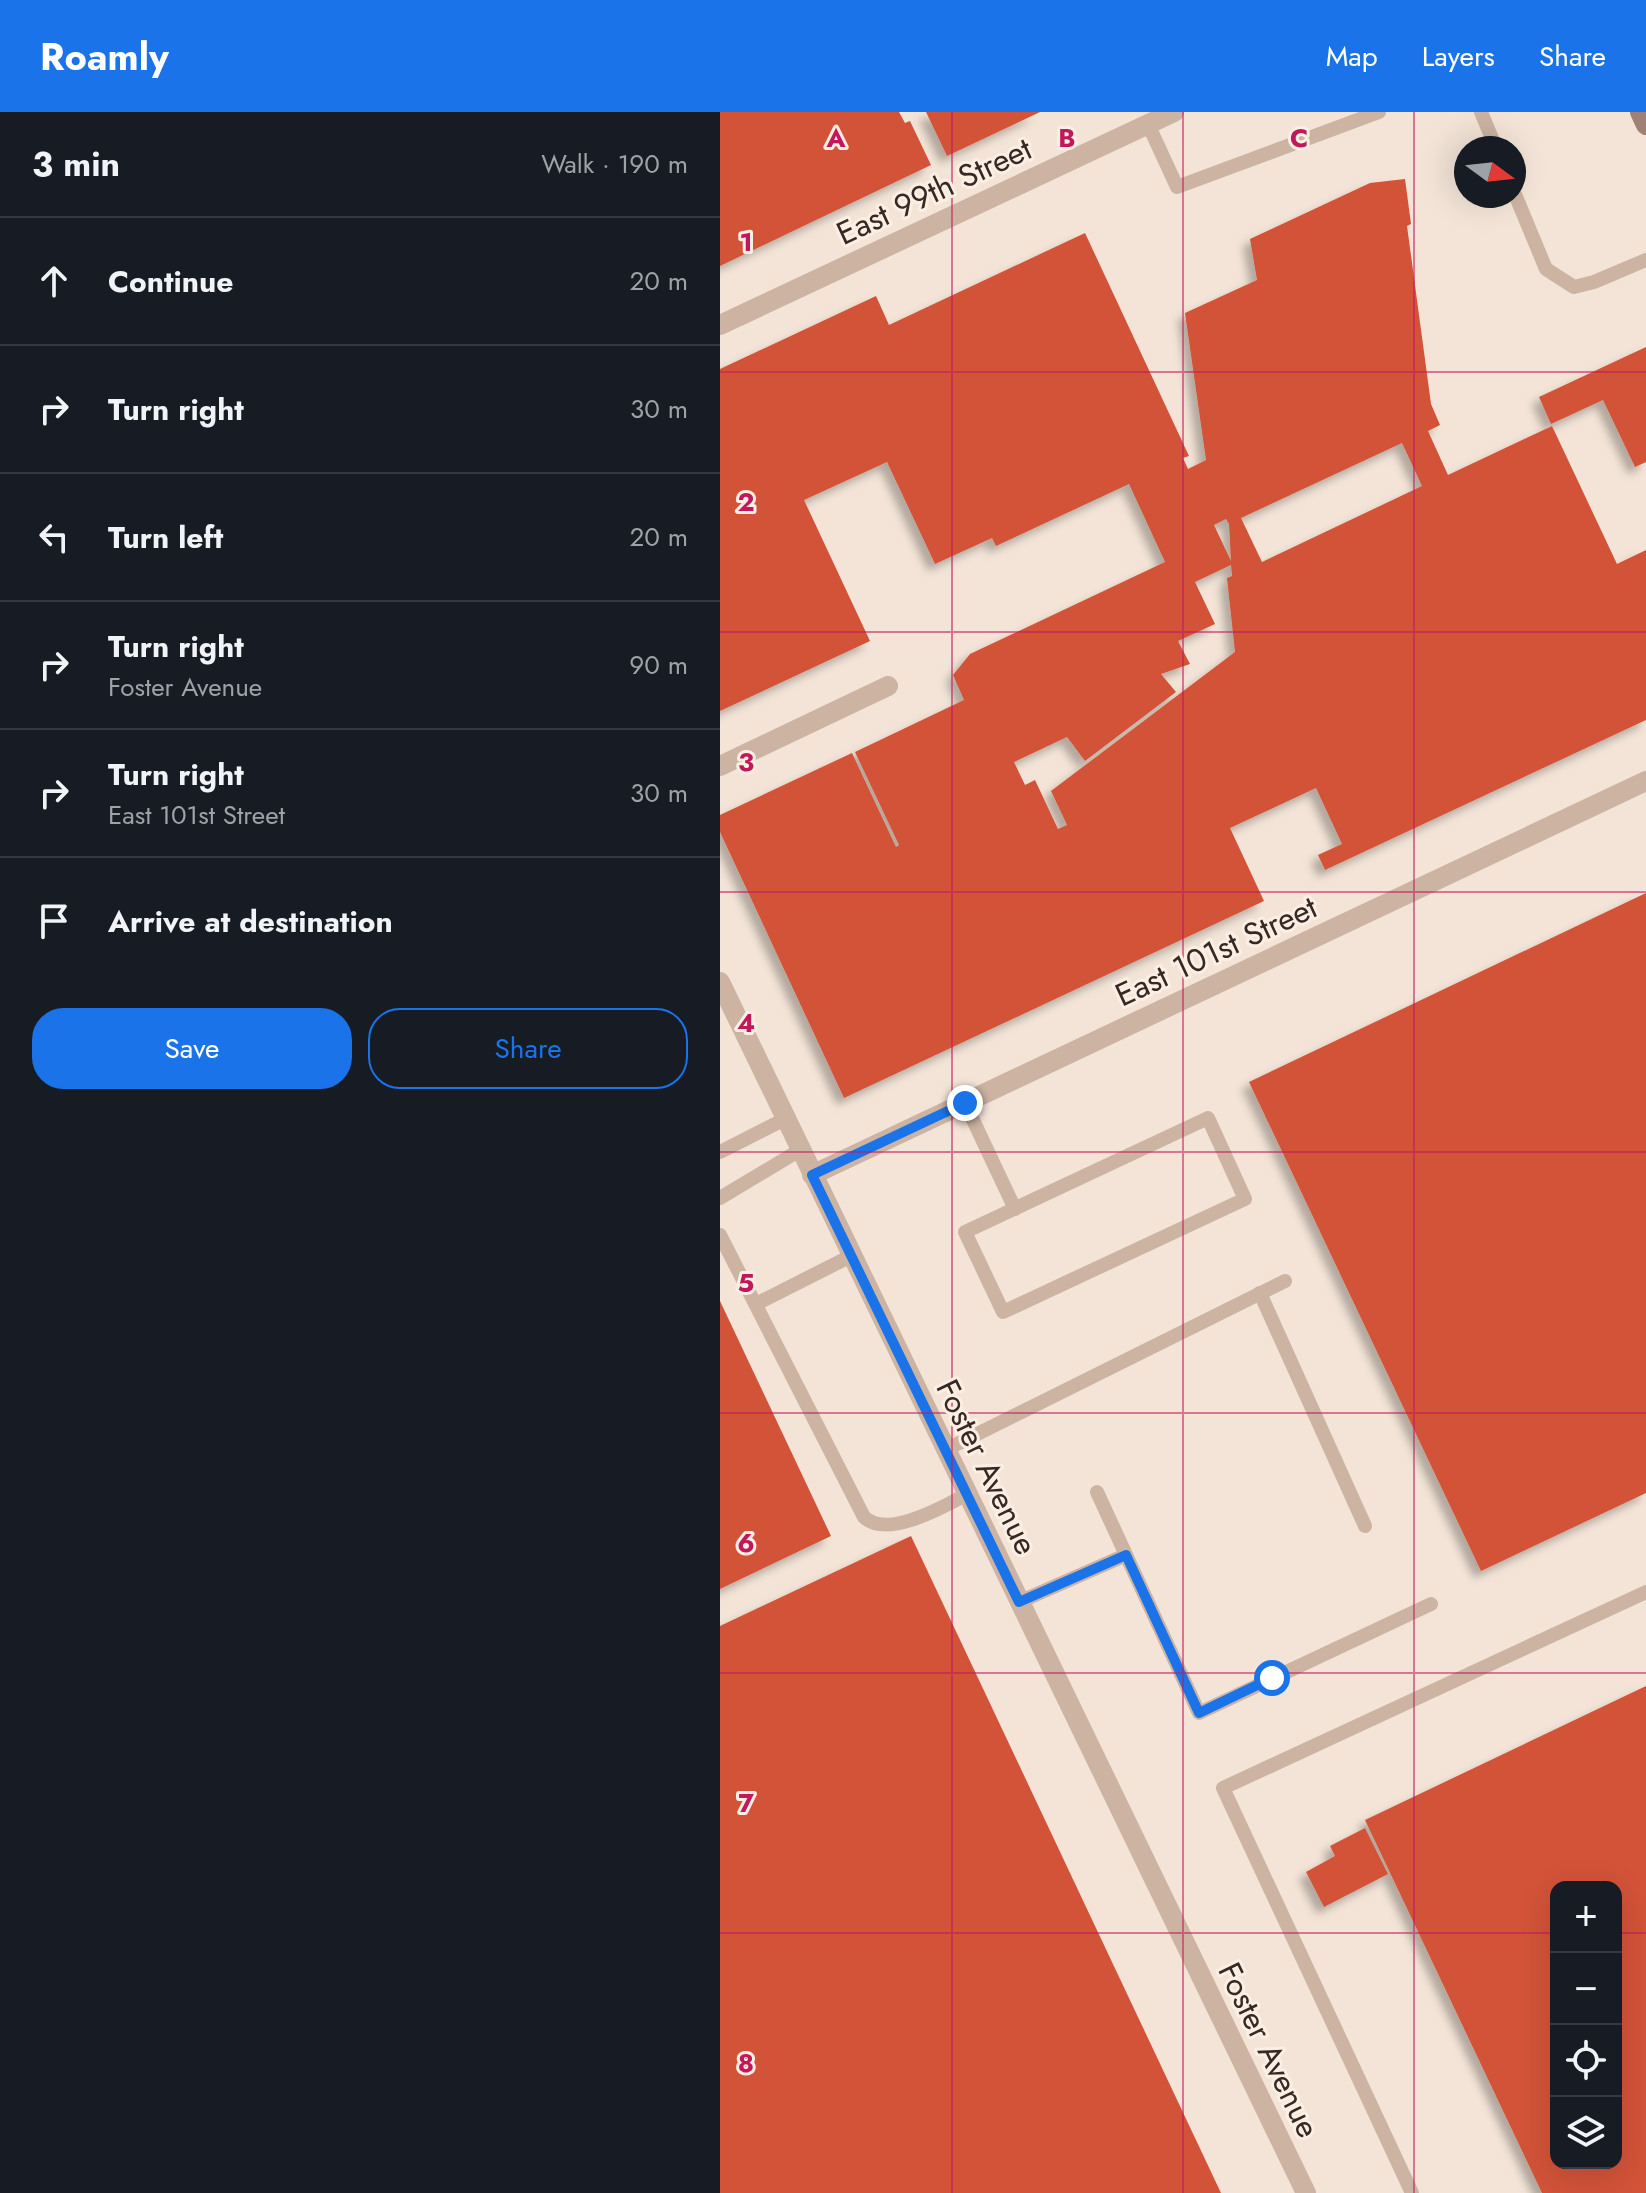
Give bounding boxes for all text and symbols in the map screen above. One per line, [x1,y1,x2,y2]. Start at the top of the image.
text: Roamly [40,29,169,84]
text: Map [1326,36,1378,77]
text: Layers [1422,36,1495,77]
text: Share [1539,36,1606,77]
text: A [825,119,846,157]
text: B [1058,119,1076,157]
text: C [1290,119,1308,157]
street label: East 99th Street [829,126,1039,256]
north arrow [1454,136,1526,208]
text: 3 min [32,140,120,189]
text: Walk · 190 m [541,145,688,183]
text: 1 [739,223,753,261]
icon: ahead [32,259,76,303]
text: Continue [108,260,234,303]
text: 20 m [630,262,688,300]
icon: right [32,387,76,431]
text: Turn right [108,388,244,431]
text: 30 m [630,390,688,428]
text: 2 [737,483,755,521]
icon: left [32,515,76,559]
text: Turn left [108,516,223,559]
text: 20 m [630,518,688,556]
text: Turn right [108,625,244,668]
icon: right [32,643,76,687]
text: 90 m [629,646,688,684]
text: Foster Avenue [108,668,262,706]
text: 3 [738,743,754,781]
text: Turn right [108,753,244,796]
icon: right [32,771,76,815]
text: 30 m [630,774,688,812]
text: East 101st Street [108,796,285,834]
street label: East 101st Street [1108,884,1325,1018]
icon: arrive [32,899,76,943]
text: Arrive at destination [108,900,393,943]
text: 4 [737,1004,755,1042]
button: Save [32,1008,352,1089]
button: Share [368,1008,688,1089]
route end [947,1085,983,1121]
text: 5 [738,1264,754,1302]
street label: Foster Avenue [925,1372,1049,1562]
text: 6 [737,1524,755,1562]
route start [1254,1660,1290,1696]
text: 7 [738,1784,754,1822]
map controls [1550,1881,1622,2169]
button: + [1550,1881,1622,1953]
button: − [1550,1953,1622,2025]
street label: Foster Avenue [1207,1955,1331,2145]
button: locate [1550,2025,1622,2097]
text: 8 [738,2044,754,2082]
button: layers [1550,2097,1622,2169]

